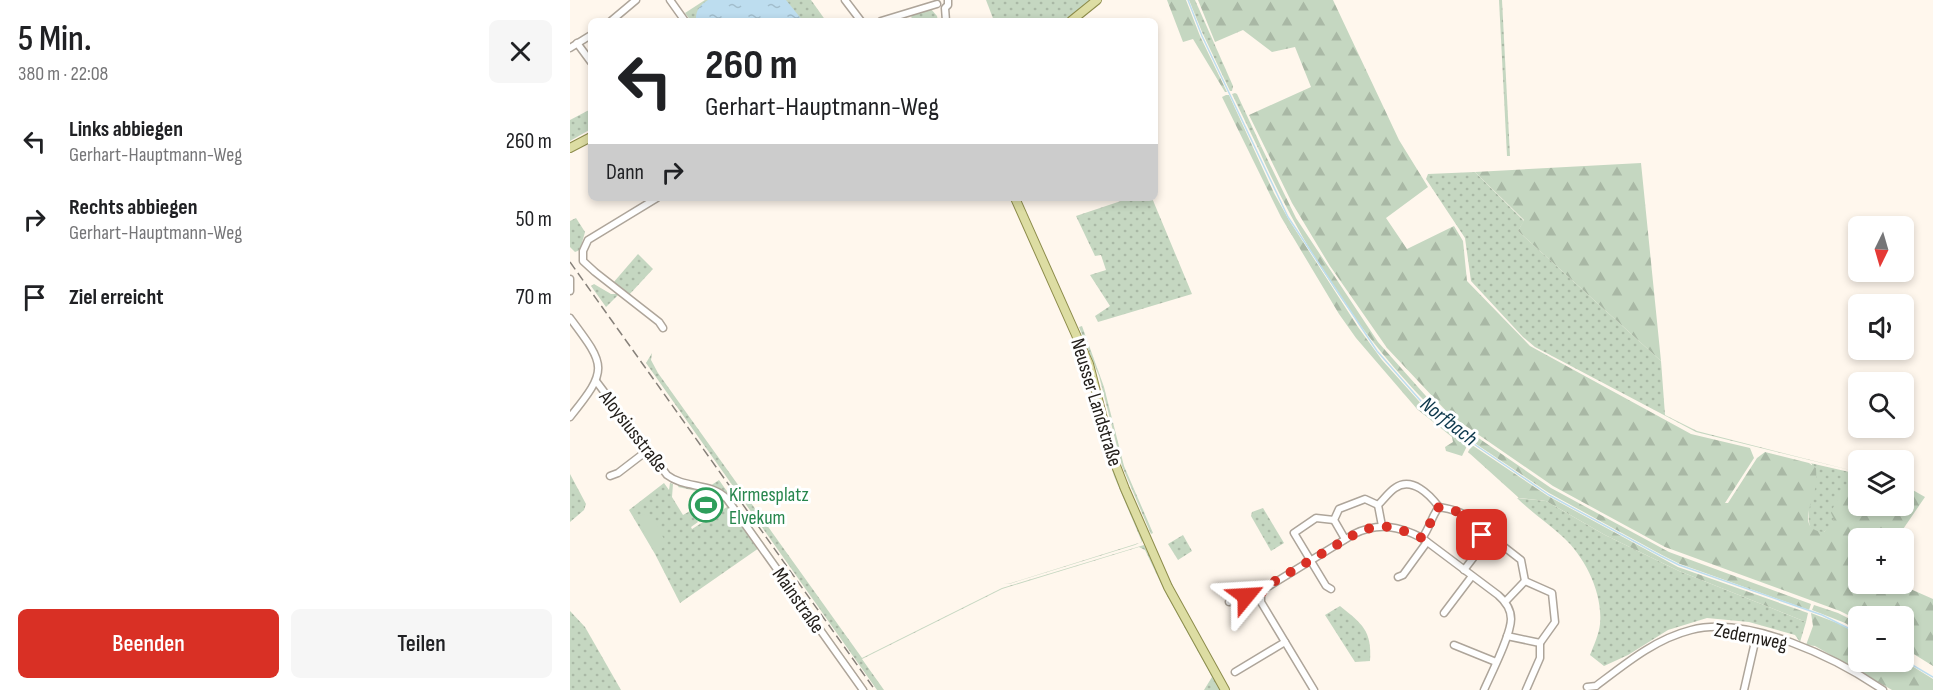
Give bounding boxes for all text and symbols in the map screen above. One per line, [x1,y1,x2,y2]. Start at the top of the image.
text: 5 Min. [18,18,92,61]
button: close [489,20,552,83]
text: 260 m [705,40,798,91]
icon: left [606,42,684,120]
text: 380 m · 22:08 [18,62,108,86]
text: Gerhart-Hauptmann-Weg [705,91,939,123]
text: Links abbiegen [69,116,183,143]
icon: left [18,125,51,158]
text: 260 m [506,128,552,155]
text: Gerhart-Hauptmann-Weg [69,143,242,167]
icon: right [656,156,689,189]
text: Dann [606,159,644,186]
text: Rechts abbiegen [69,194,198,221]
icon: right [18,203,51,236]
text: 50 m [516,206,552,233]
north arrow [1848,216,1914,282]
map controls [1848,216,1914,672]
text: Gerhart-Hauptmann-Weg [69,221,242,245]
icon: arrive [18,281,51,314]
text: Ziel erreicht [69,284,164,311]
text: 70 m [516,284,552,311]
button: sound [1848,294,1914,360]
street label: Neusser Landstraße [1065,335,1127,469]
button: search [1848,372,1914,438]
street label: Aloysiusstraße [593,385,673,477]
water label: Norfbach [1415,391,1482,451]
button: layers [1848,450,1914,516]
place label: Kirmesplatz Elvekum [729,483,809,530]
sports icon: Kirmesplatz Elvekum [688,487,724,523]
pin [1456,509,1507,560]
icon: arrive [1465,518,1498,551]
button: + [1848,528,1914,594]
street label: Mainstraße [767,563,829,638]
position arrow [1214,564,1278,628]
button: − [1848,606,1914,672]
button: Beenden [18,609,279,678]
button: Teilen [291,609,552,678]
street label: Zedernweg [1712,618,1789,656]

